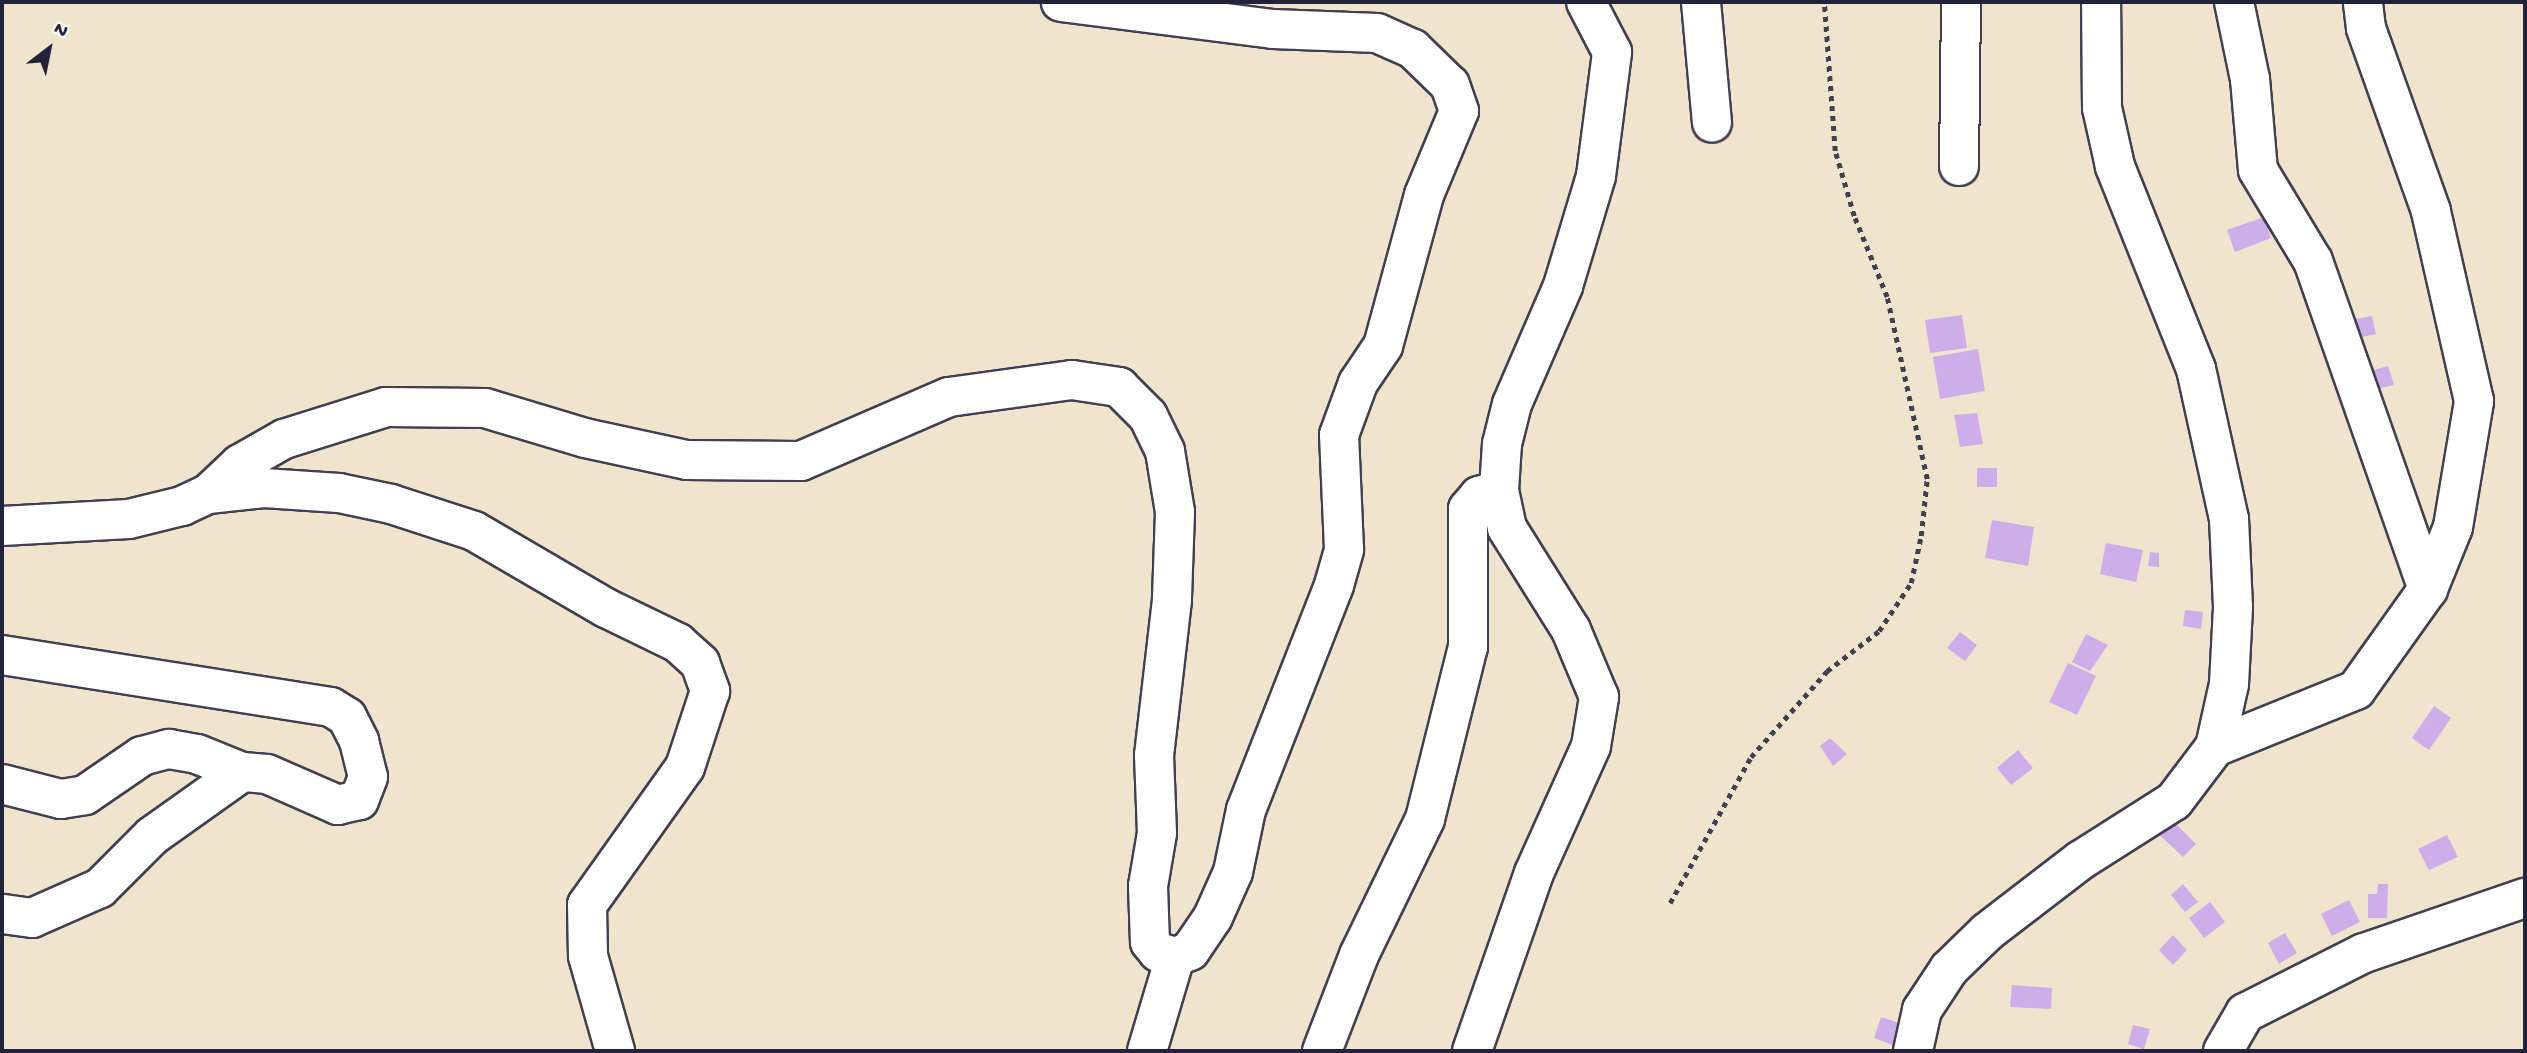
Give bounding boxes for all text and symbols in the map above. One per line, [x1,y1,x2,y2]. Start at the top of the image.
north arrow [14,14,84,84]
text: N [49,18,72,44]

